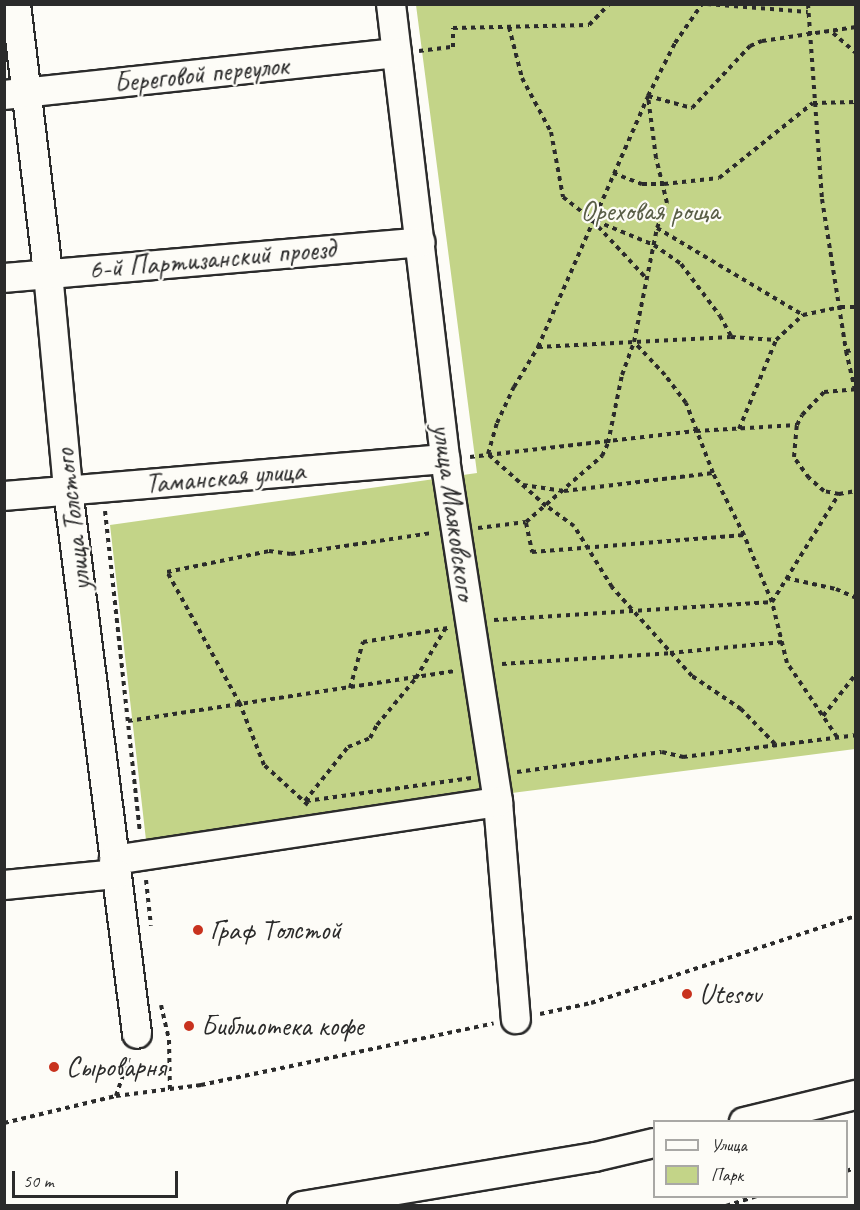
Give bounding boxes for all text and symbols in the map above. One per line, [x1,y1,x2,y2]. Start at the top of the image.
street label: Береговой переулок [112,48,290,100]
park label: Ореховая роща [581,194,719,228]
street label: 6-й Партизанский проезд [87,231,337,287]
street label: улица Маяковского [425,421,483,603]
street label: улица Толстого [48,447,98,593]
street label: Таманская улица [143,453,307,501]
place label: Граф Толстой [210,913,337,947]
marker: Граф Толстой [191,923,205,937]
place label: Utesov [699,977,761,1011]
marker: Utesov [680,987,694,1001]
place label: Библиотека кофе [201,1009,362,1043]
marker: Библиотека кофе [182,1019,196,1033]
place label: Сыроварня [66,1050,166,1084]
marker: Сыроварня [47,1060,61,1074]
legend [653,1120,848,1198]
text: Улица [711,1134,747,1156]
scale bar [15,1159,182,1197]
text: Парк [711,1164,743,1186]
text: 50 m [23,1170,54,1192]

